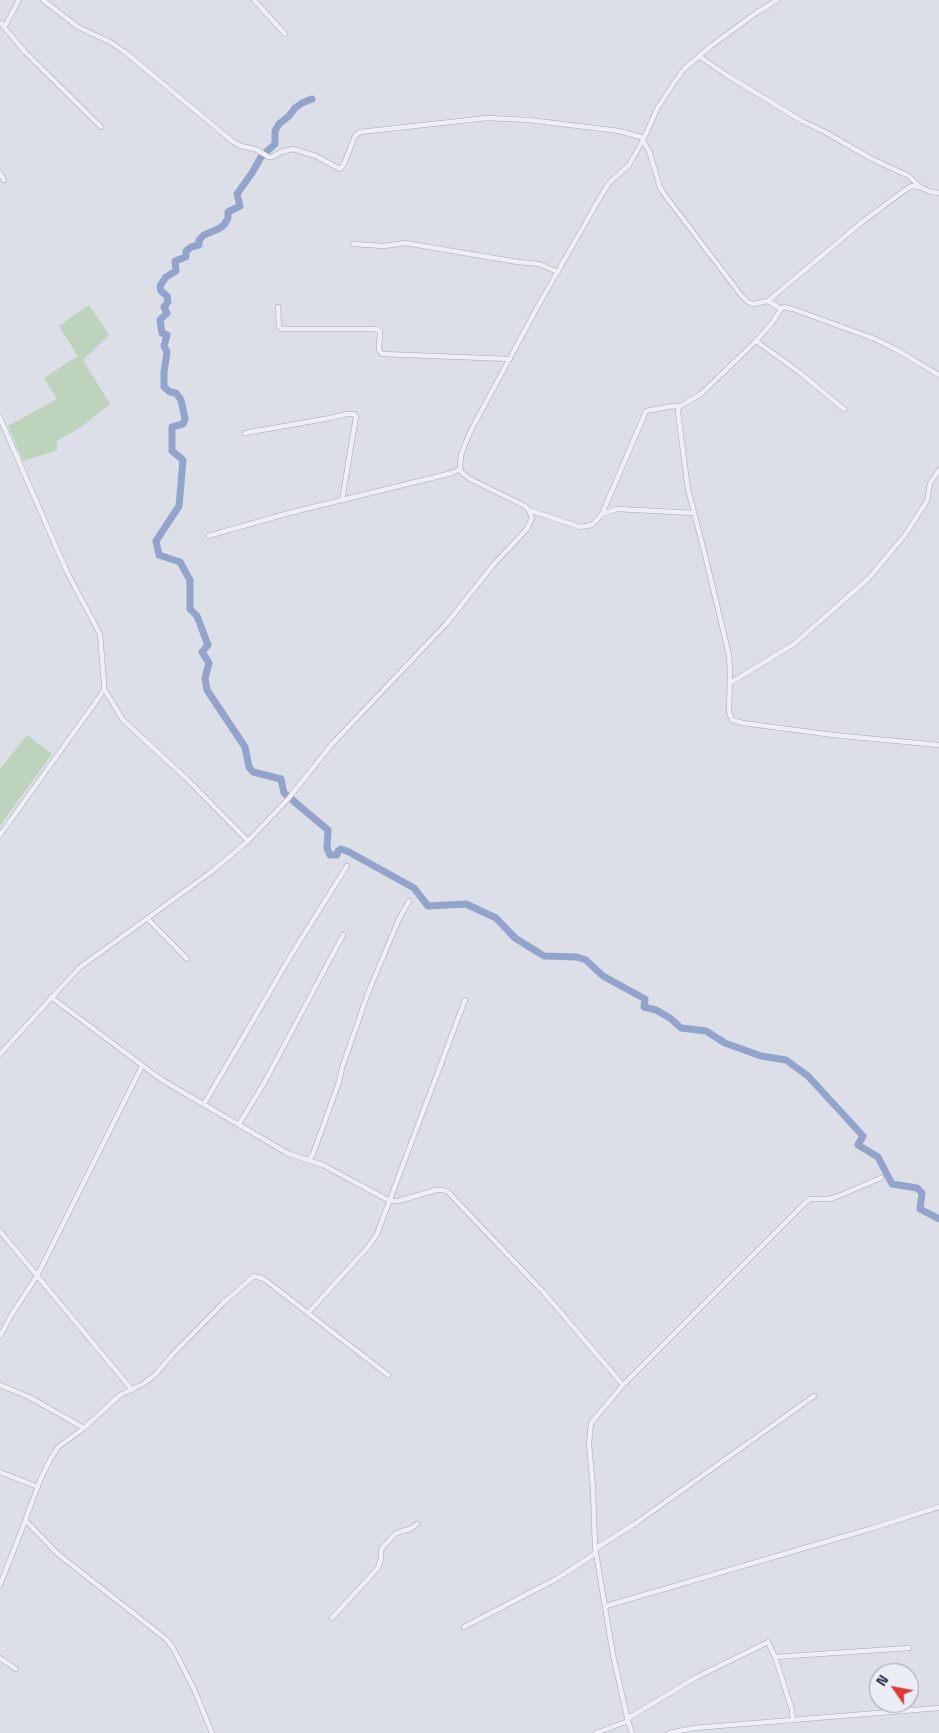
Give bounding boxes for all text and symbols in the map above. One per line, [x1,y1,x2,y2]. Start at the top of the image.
north arrow [869,1663,919,1713]
text: N [872,1672,892,1689]

